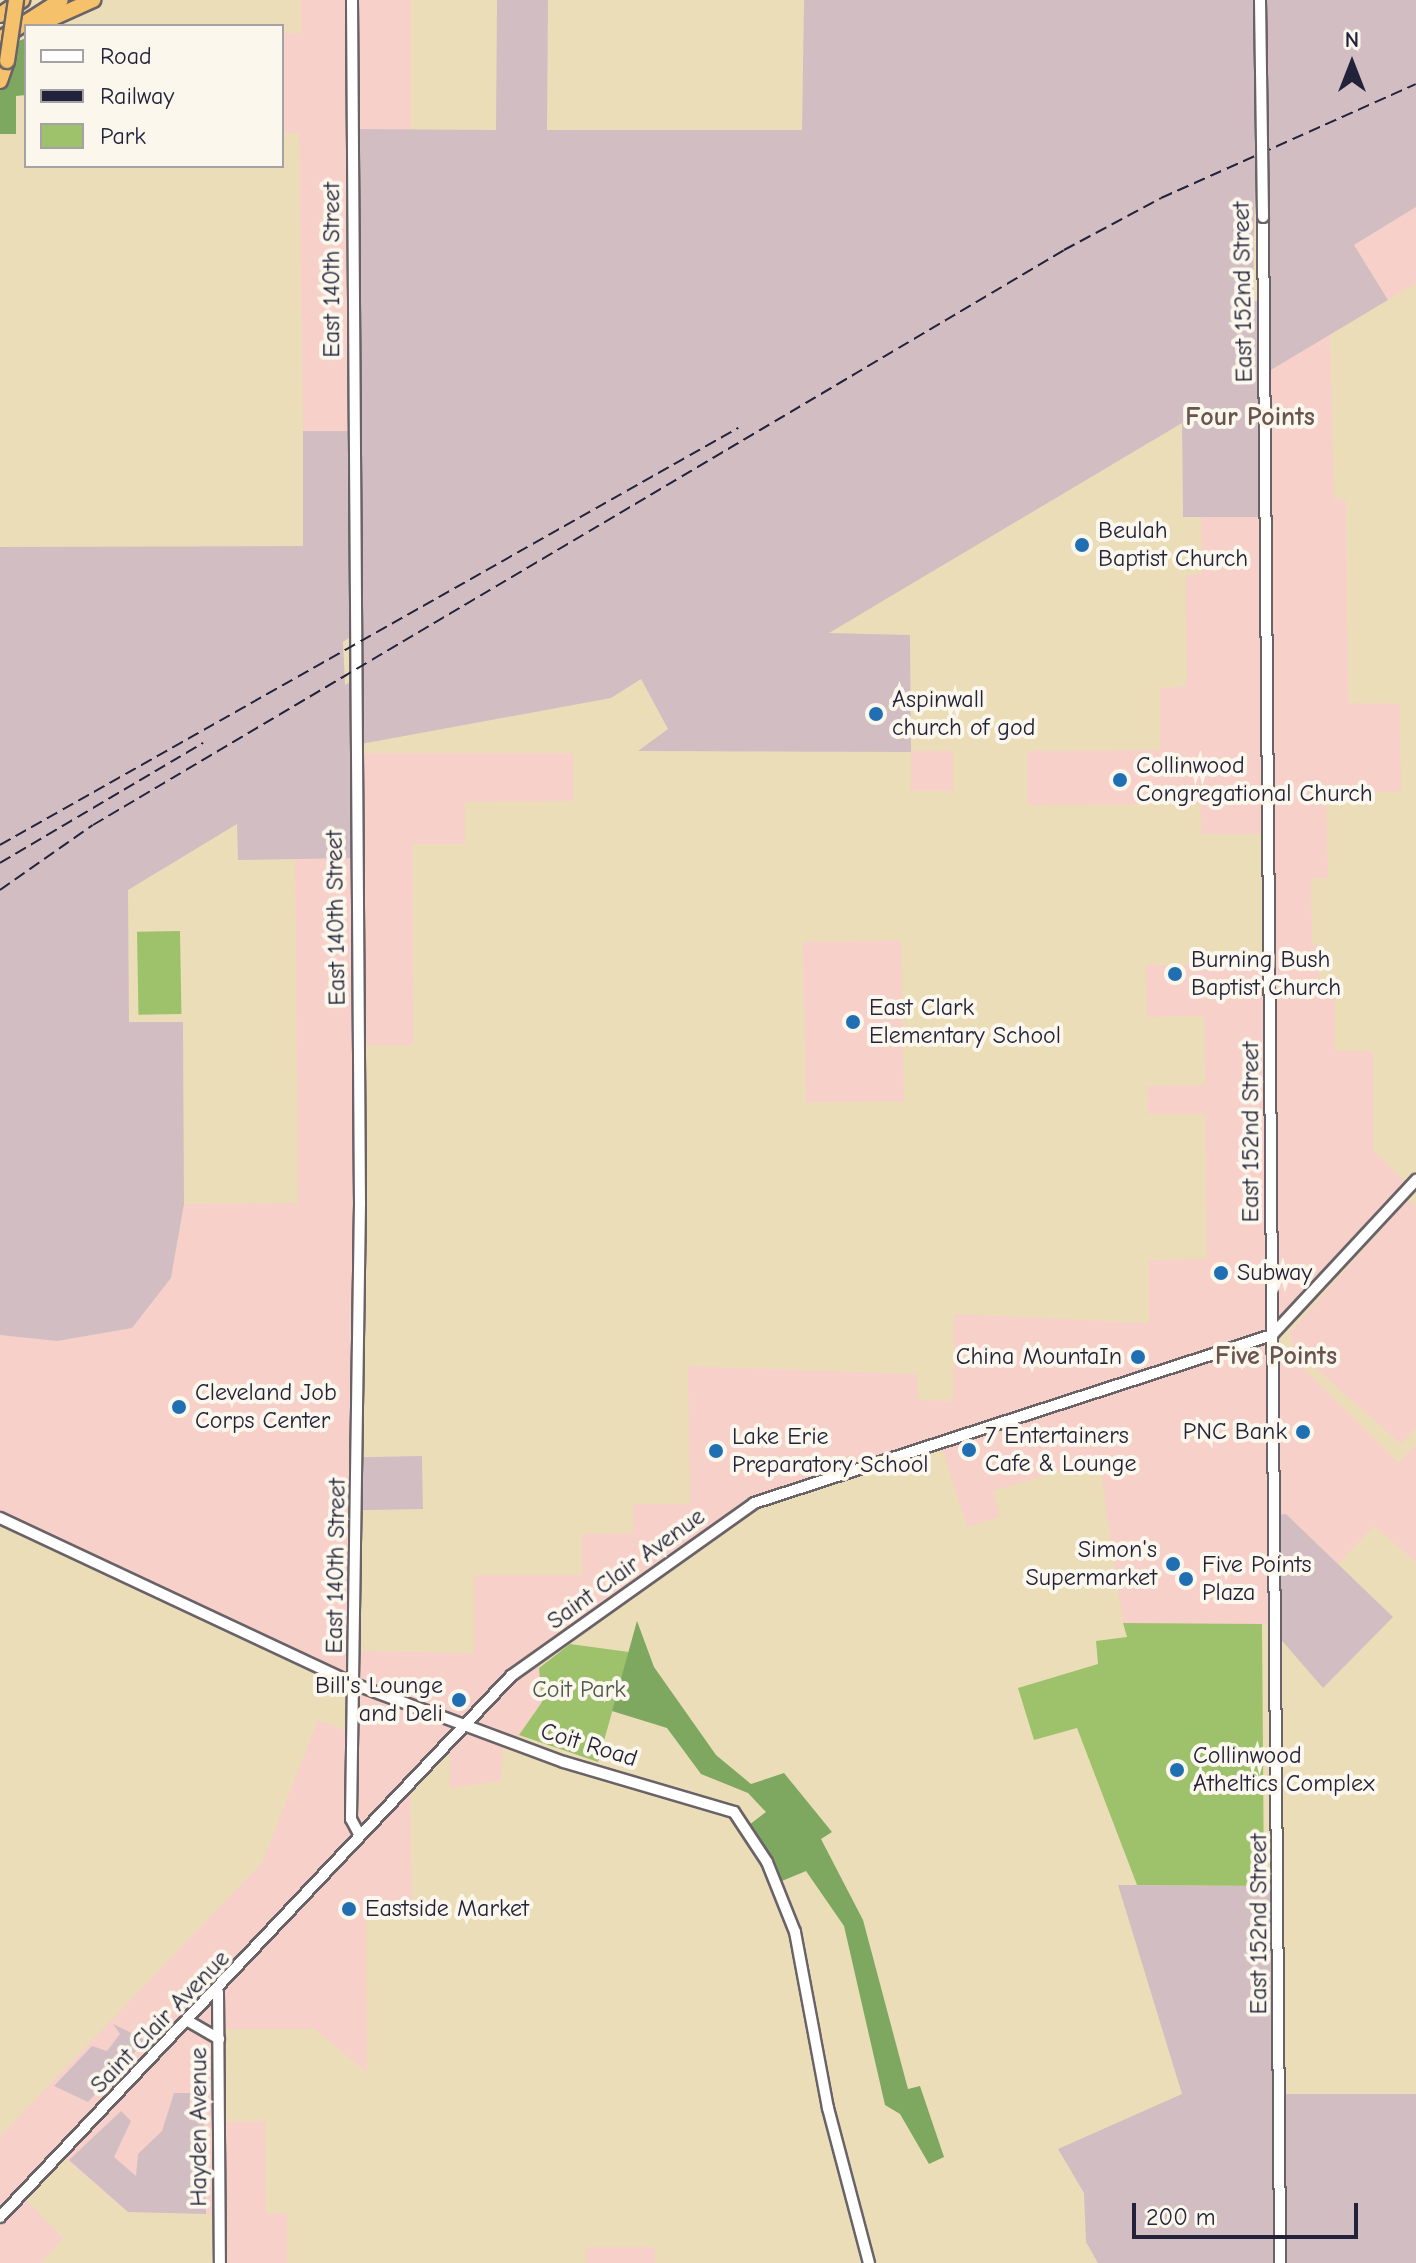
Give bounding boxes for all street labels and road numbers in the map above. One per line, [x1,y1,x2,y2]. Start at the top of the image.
street label: East 140th Street [318,182,346,358]
street label: East 152nd Street [1227,201,1259,383]
street label: East 140th Street [320,830,352,1006]
street label: East 152nd Street [1237,1042,1265,1222]
street label: East 140th Street [320,1478,352,1654]
street label: Saint Clair Avenue [542,1502,710,1636]
street label: Coit Road [537,1717,641,1773]
street label: East 152nd Street [1245,1834,1273,2014]
street label: Saint Clair Avenue [84,1944,236,2100]
street label: Hayden Avenue [185,2047,213,2207]

